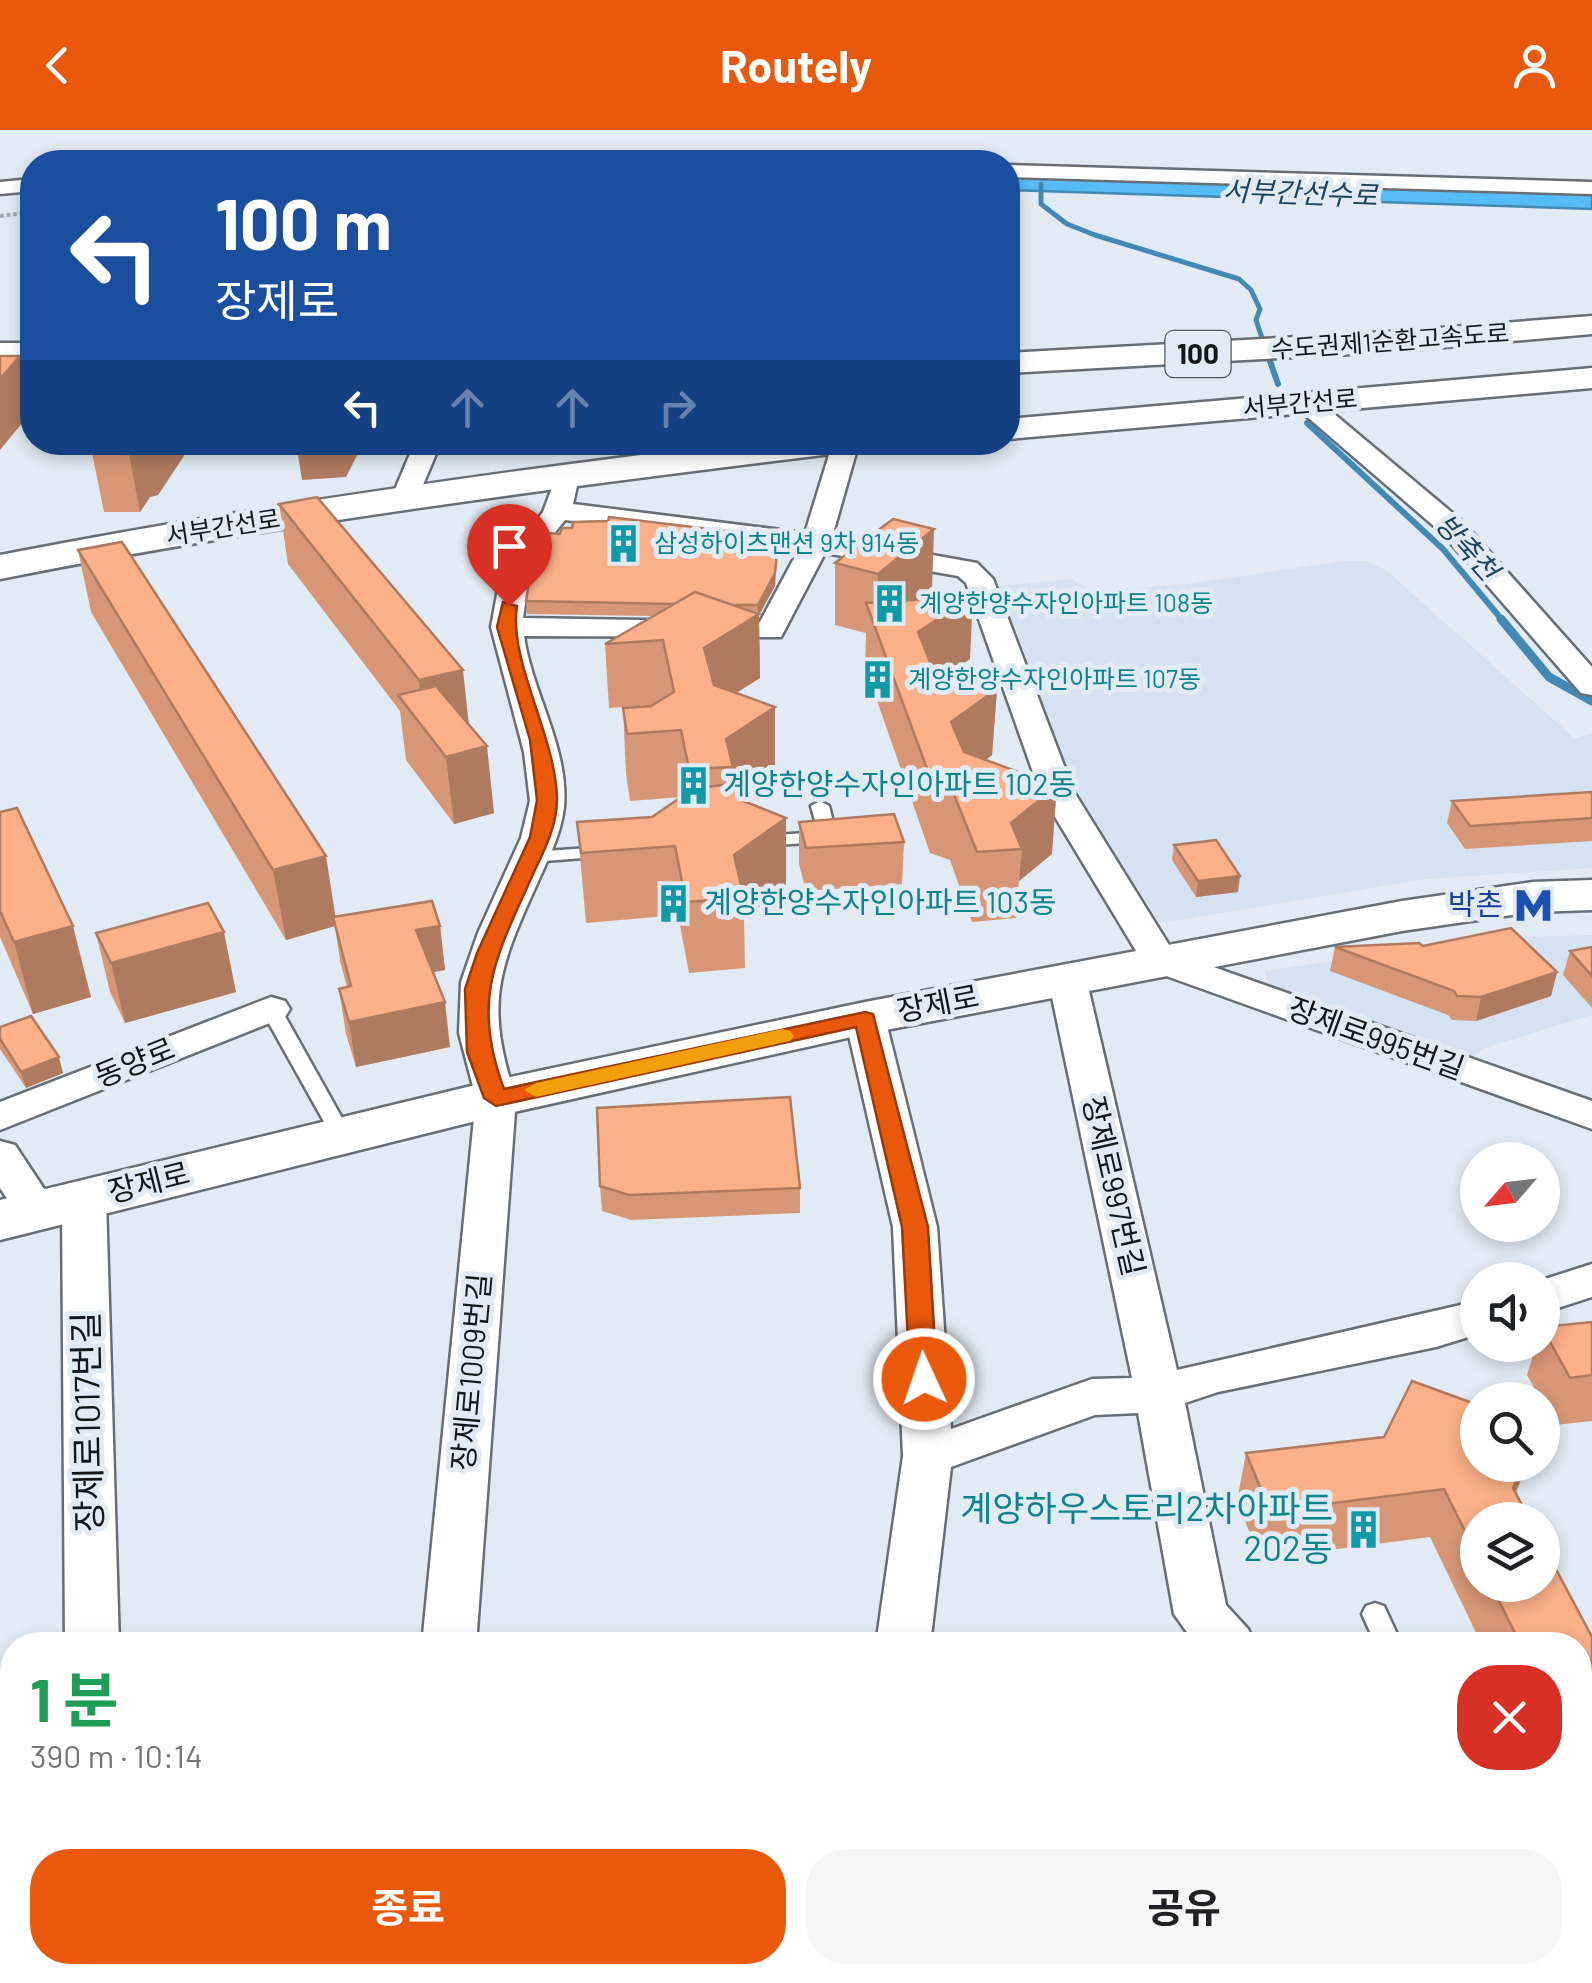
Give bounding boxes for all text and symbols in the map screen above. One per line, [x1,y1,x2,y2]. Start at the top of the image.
icon: back [30,38,85,93]
text: Routely [720,38,872,92]
icon: person [1507,38,1562,93]
water label: 서부간선수로 [1222,172,1379,212]
text: 100 m [215,180,392,264]
icon: left [50,190,180,320]
text: 장제로 [215,272,339,326]
street label: 수도권제1순환고속도로 [1270,317,1510,363]
road number: 100 [1166,331,1230,377]
icon: left [335,380,390,435]
icon: ahead [440,380,495,435]
icon: ahead [545,380,600,435]
icon: right [650,380,705,435]
street label: 서부간선로 [1241,382,1359,422]
street label: 서부간선로 [164,502,282,550]
pin [467,504,552,607]
water label: 방축천 [1429,506,1508,589]
icon: arrive [482,519,537,574]
building icon: 삼성하이츠맨션 9차 914동 [603,522,645,564]
place label: 삼성하이츠맨션 9차 914동 [654,527,919,557]
building icon: 계양한양수자인아파트 108동 [868,582,910,624]
place label: 계양한양수자인아파트 108동 [919,587,1213,617]
building icon: 계양한양수자인아파트 107동 [857,658,899,700]
place label: 계양한양수자인아파트 107동 [908,663,1201,693]
building icon: 계양한양수자인아파트 102동 [672,764,714,806]
place label: 계양한양수자인아파트 102동 [723,765,1076,801]
building icon: 계양한양수자인아파트 103동 [653,882,695,924]
place label: 계양한양수자인아파트 103동 [704,883,1057,919]
metro station icon: 박촌 [1512,884,1554,926]
place label: 박촌 [1448,885,1503,921]
street label: 장제로 [894,976,982,1028]
street label: 장제로995번길 [1284,989,1470,1086]
street label: 동양로 [89,1029,179,1093]
street label: 장제로997번길 [1077,1092,1153,1279]
north arrow [1460,1142,1560,1242]
map controls [1460,1142,1560,1602]
street label: 장제로 [104,1154,193,1209]
button: sound [1460,1262,1560,1362]
street label: 장제로1009번길 [443,1272,497,1472]
street label: 장제로1017번길 [63,1311,109,1533]
position arrow [872,1327,976,1431]
button: search [1460,1382,1560,1482]
place label: 계양하우스토리2차아파트 202동 [960,1486,1333,1568]
button: layers [1460,1502,1560,1602]
building icon: 계양하우스토리2차아파트 202동 [1342,1508,1384,1550]
text: 1 분 [30,1662,118,1734]
button: close [1457,1665,1562,1770]
text: 390 m · 10:14 [30,1736,203,1774]
button: 종료 [30,1849,786,1964]
button: 공유 [806,1849,1562,1964]

